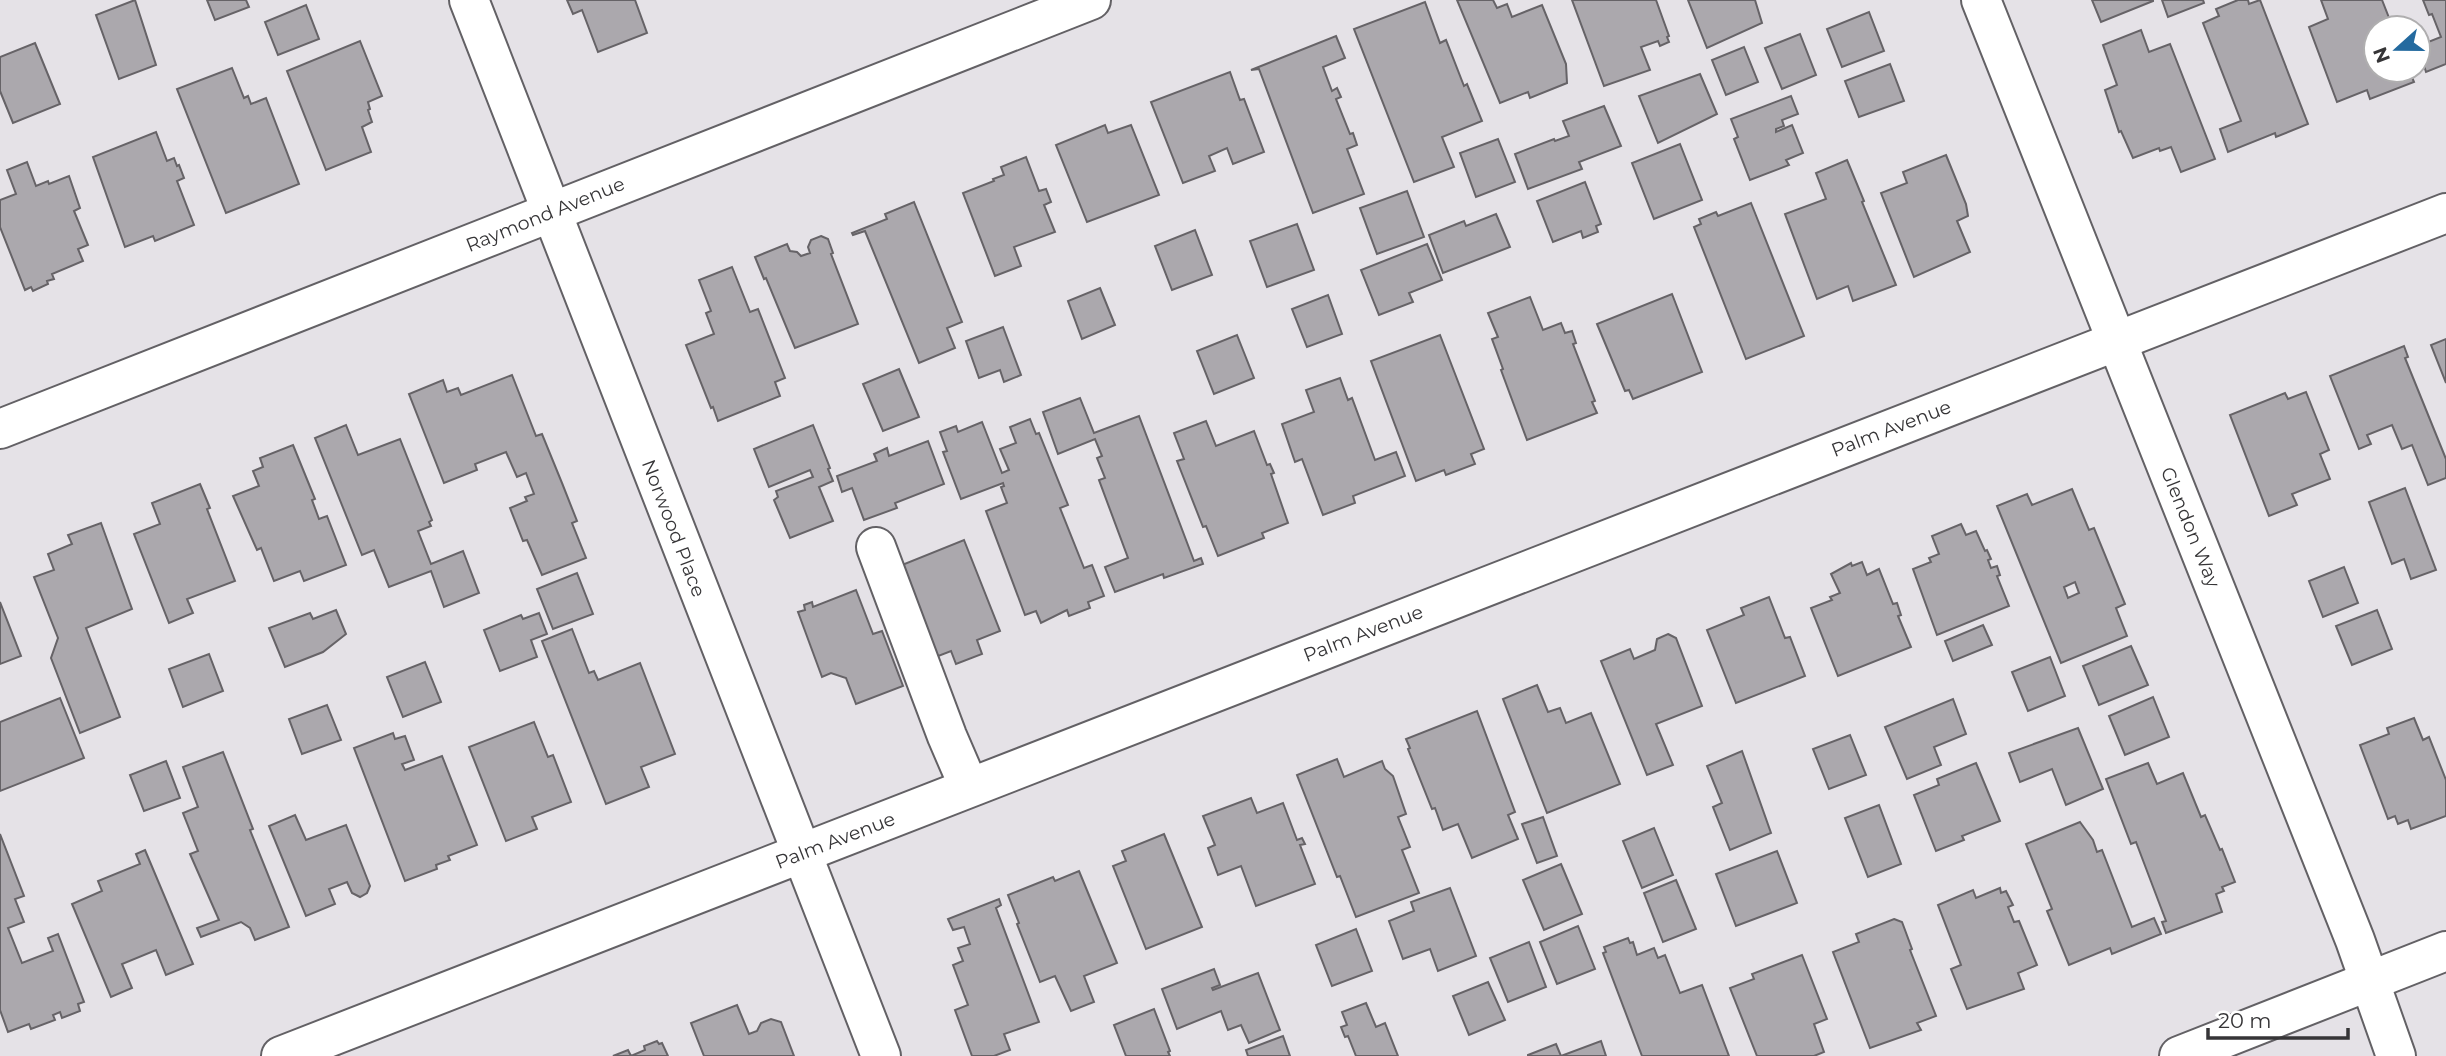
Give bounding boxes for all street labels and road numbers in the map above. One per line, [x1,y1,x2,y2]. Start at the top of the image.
street label: Raymond Avenue [462,172,628,257]
street label: Palm Avenue [1828,395,1954,462]
street label: Norwood Place [637,456,710,600]
street label: Glendon Way [2156,464,2225,591]
street label: Palm Avenue [1300,600,1426,667]
street label: Palm Avenue [772,807,898,874]

